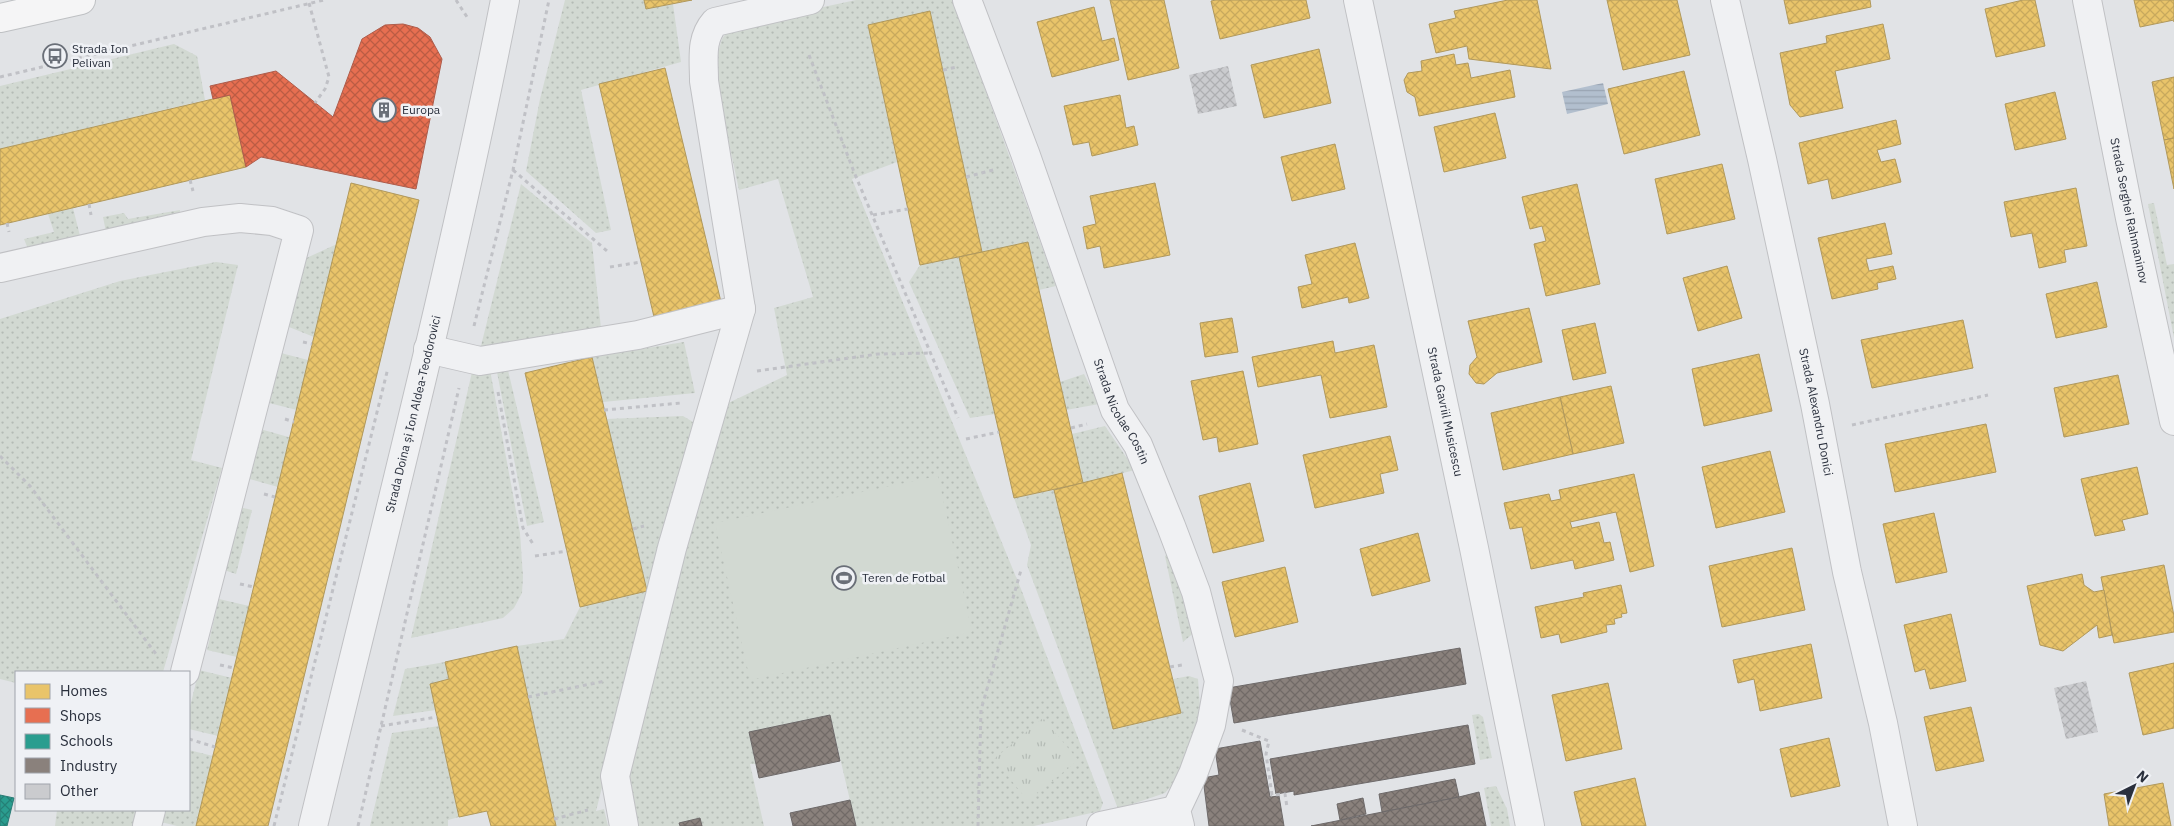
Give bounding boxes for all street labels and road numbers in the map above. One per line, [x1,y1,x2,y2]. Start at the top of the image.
street label: Strada Serghei Rahmaninov [2107,137,2152,285]
street label: Strada Doina și Ion Aldea-Teodorovici [382,314,444,514]
street label: Strada Gavriil Musicescu [1425,346,1467,478]
street label: Strada Alexandru Donici [1796,347,1837,477]
street label: Strada Nicolae Costin [1091,357,1153,466]

